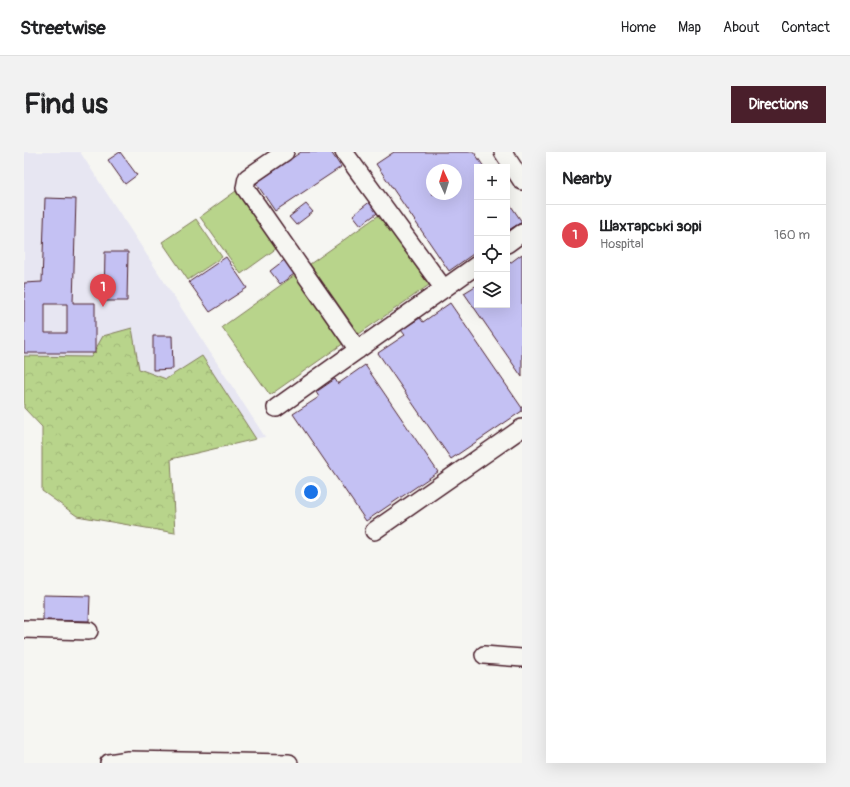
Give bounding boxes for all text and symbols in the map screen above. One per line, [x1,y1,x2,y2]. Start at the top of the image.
text: Streetwise [20,16,106,40]
text: Home [621,19,656,36]
text: Map [678,19,701,36]
text: About [723,19,759,36]
text: Contact [781,19,830,36]
button: Directions [731,86,826,123]
text: Find us [24,87,108,122]
north arrow [426,164,462,200]
map controls [474,164,510,308]
button: + [474,164,510,200]
text: Nearby [562,168,611,189]
button: − [474,200,510,236]
text: Шахтарські зорі [600,217,702,236]
text: 1 [572,227,578,243]
text: 160 m [774,227,810,243]
button: locate [474,236,510,272]
text: Hospital [600,236,644,252]
button: layers [474,272,510,308]
pin: 1 [90,274,116,307]
your location [301,482,321,502]

